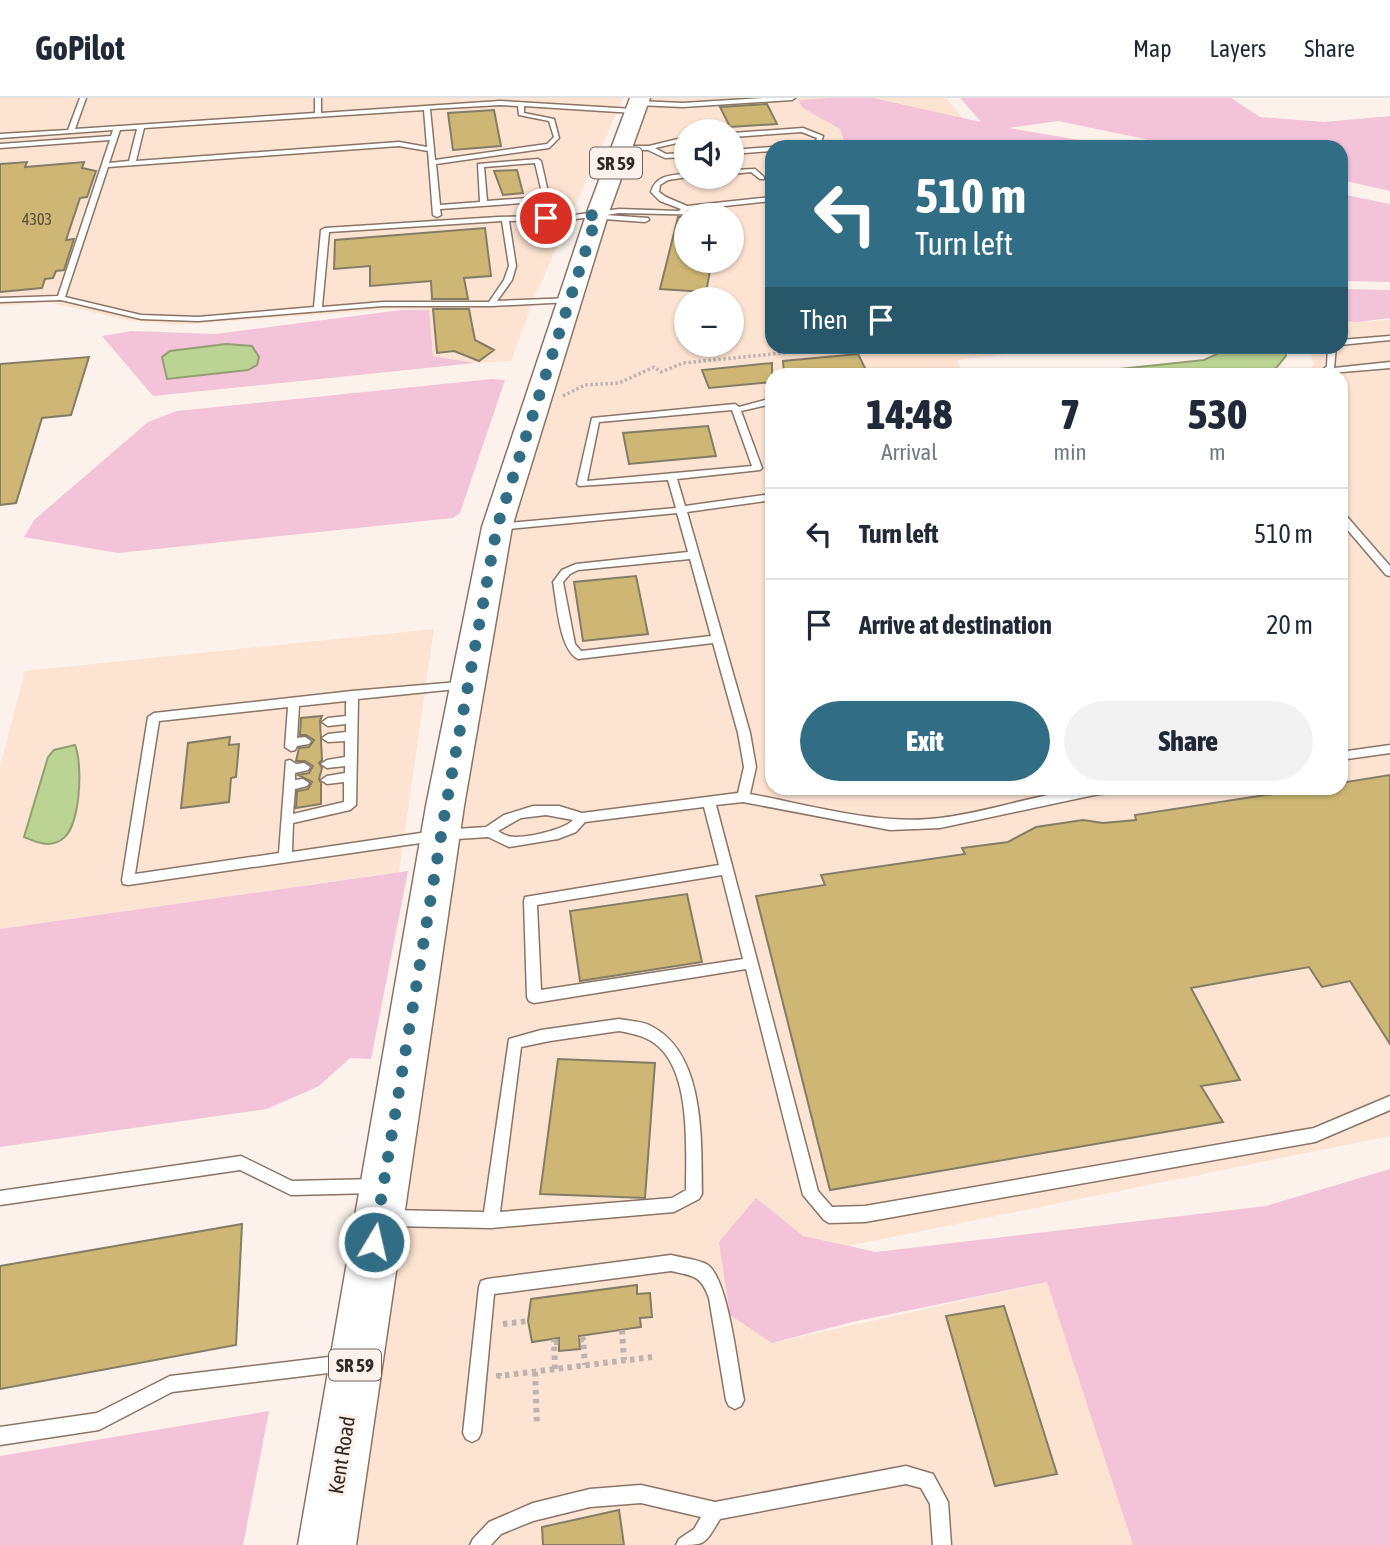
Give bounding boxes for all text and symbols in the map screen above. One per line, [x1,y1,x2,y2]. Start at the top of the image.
text: GoPilot [35,29,125,67]
text: Map [1133,35,1172,62]
text: Layers [1210,35,1266,62]
text: Share [1304,35,1355,62]
map controls [674,119,744,357]
button: sound [674,119,744,189]
road number: SR 59 [590,148,642,178]
text: 510 m [915,167,1026,223]
icon: left [800,168,891,259]
pin [516,188,576,248]
icon: arrive [527,199,565,237]
button: + [674,203,744,273]
house number: 4303 [22,210,52,228]
text: Turn left [915,225,1013,262]
button: − [674,287,744,357]
icon: arrive [862,301,900,339]
text: Then [800,305,848,335]
text: 14:48 [866,390,953,438]
text: 7 [1060,390,1080,438]
text: 530 [1188,390,1247,438]
text: Arrival [881,439,937,465]
text: min [1054,439,1087,465]
text: m [1209,439,1226,465]
icon: left [800,515,838,553]
text: Turn left [859,519,939,549]
text: 510 m [1254,519,1313,549]
icon: arrive [800,606,838,644]
text: Arrive at destination [859,610,1052,640]
text: 20 m [1266,610,1313,640]
button: Exit [800,701,1050,781]
button: Share [1064,701,1313,781]
position arrow [337,1205,411,1279]
road number: SR 59 [329,1350,381,1380]
street label: Kent Road [323,1414,359,1496]

